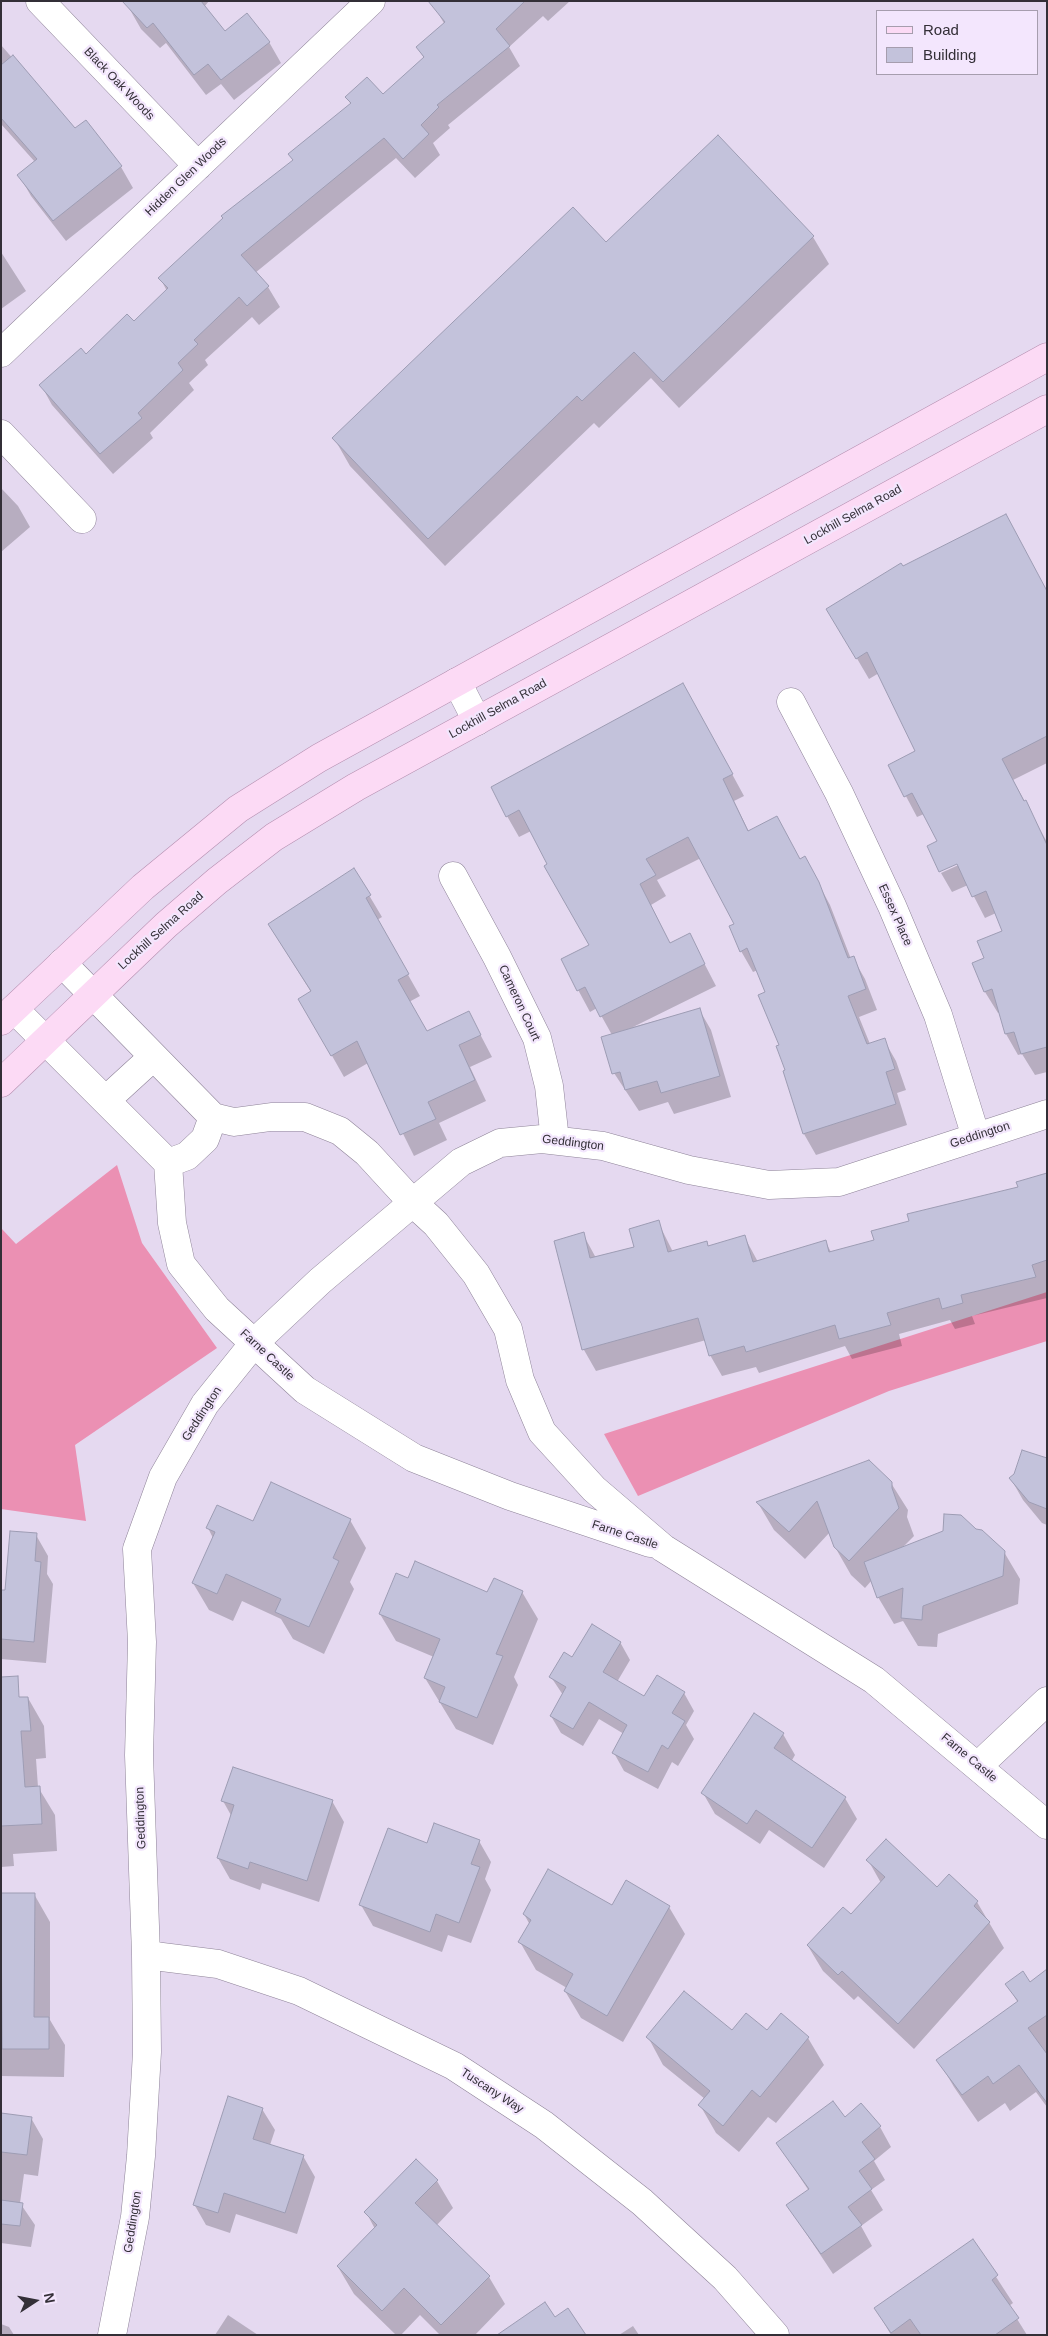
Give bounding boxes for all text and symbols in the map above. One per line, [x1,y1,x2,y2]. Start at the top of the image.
legend [876,10,1038,75]
text: Road [923,21,959,38]
street label: Black Oak Woods [81,45,157,123]
text: Building [923,46,976,63]
street label: Hidden Glen Woods [142,135,230,219]
street label: Lockhill Selma Road [802,482,904,548]
street label: Lockhill Selma Road [447,676,549,742]
street label: Essex Place [875,882,915,948]
street label: Lockhill Selma Road [116,889,206,973]
street label: Cameron Court [495,963,543,1043]
street label: Geddington [948,1119,1012,1151]
street label: Geddington [541,1132,605,1154]
street label: Farne Castle [237,1326,297,1384]
street label: Geddington [179,1384,225,1444]
street label: Farne Castle [590,1518,660,1552]
street label: Farne Castle [938,1730,1000,1786]
street label: Geddington [133,1787,149,1849]
street label: Tuscany Way [458,2065,526,2117]
street label: Geddington [121,2190,145,2254]
north arrow [10,2276,60,2326]
text: N [41,2292,59,2305]

